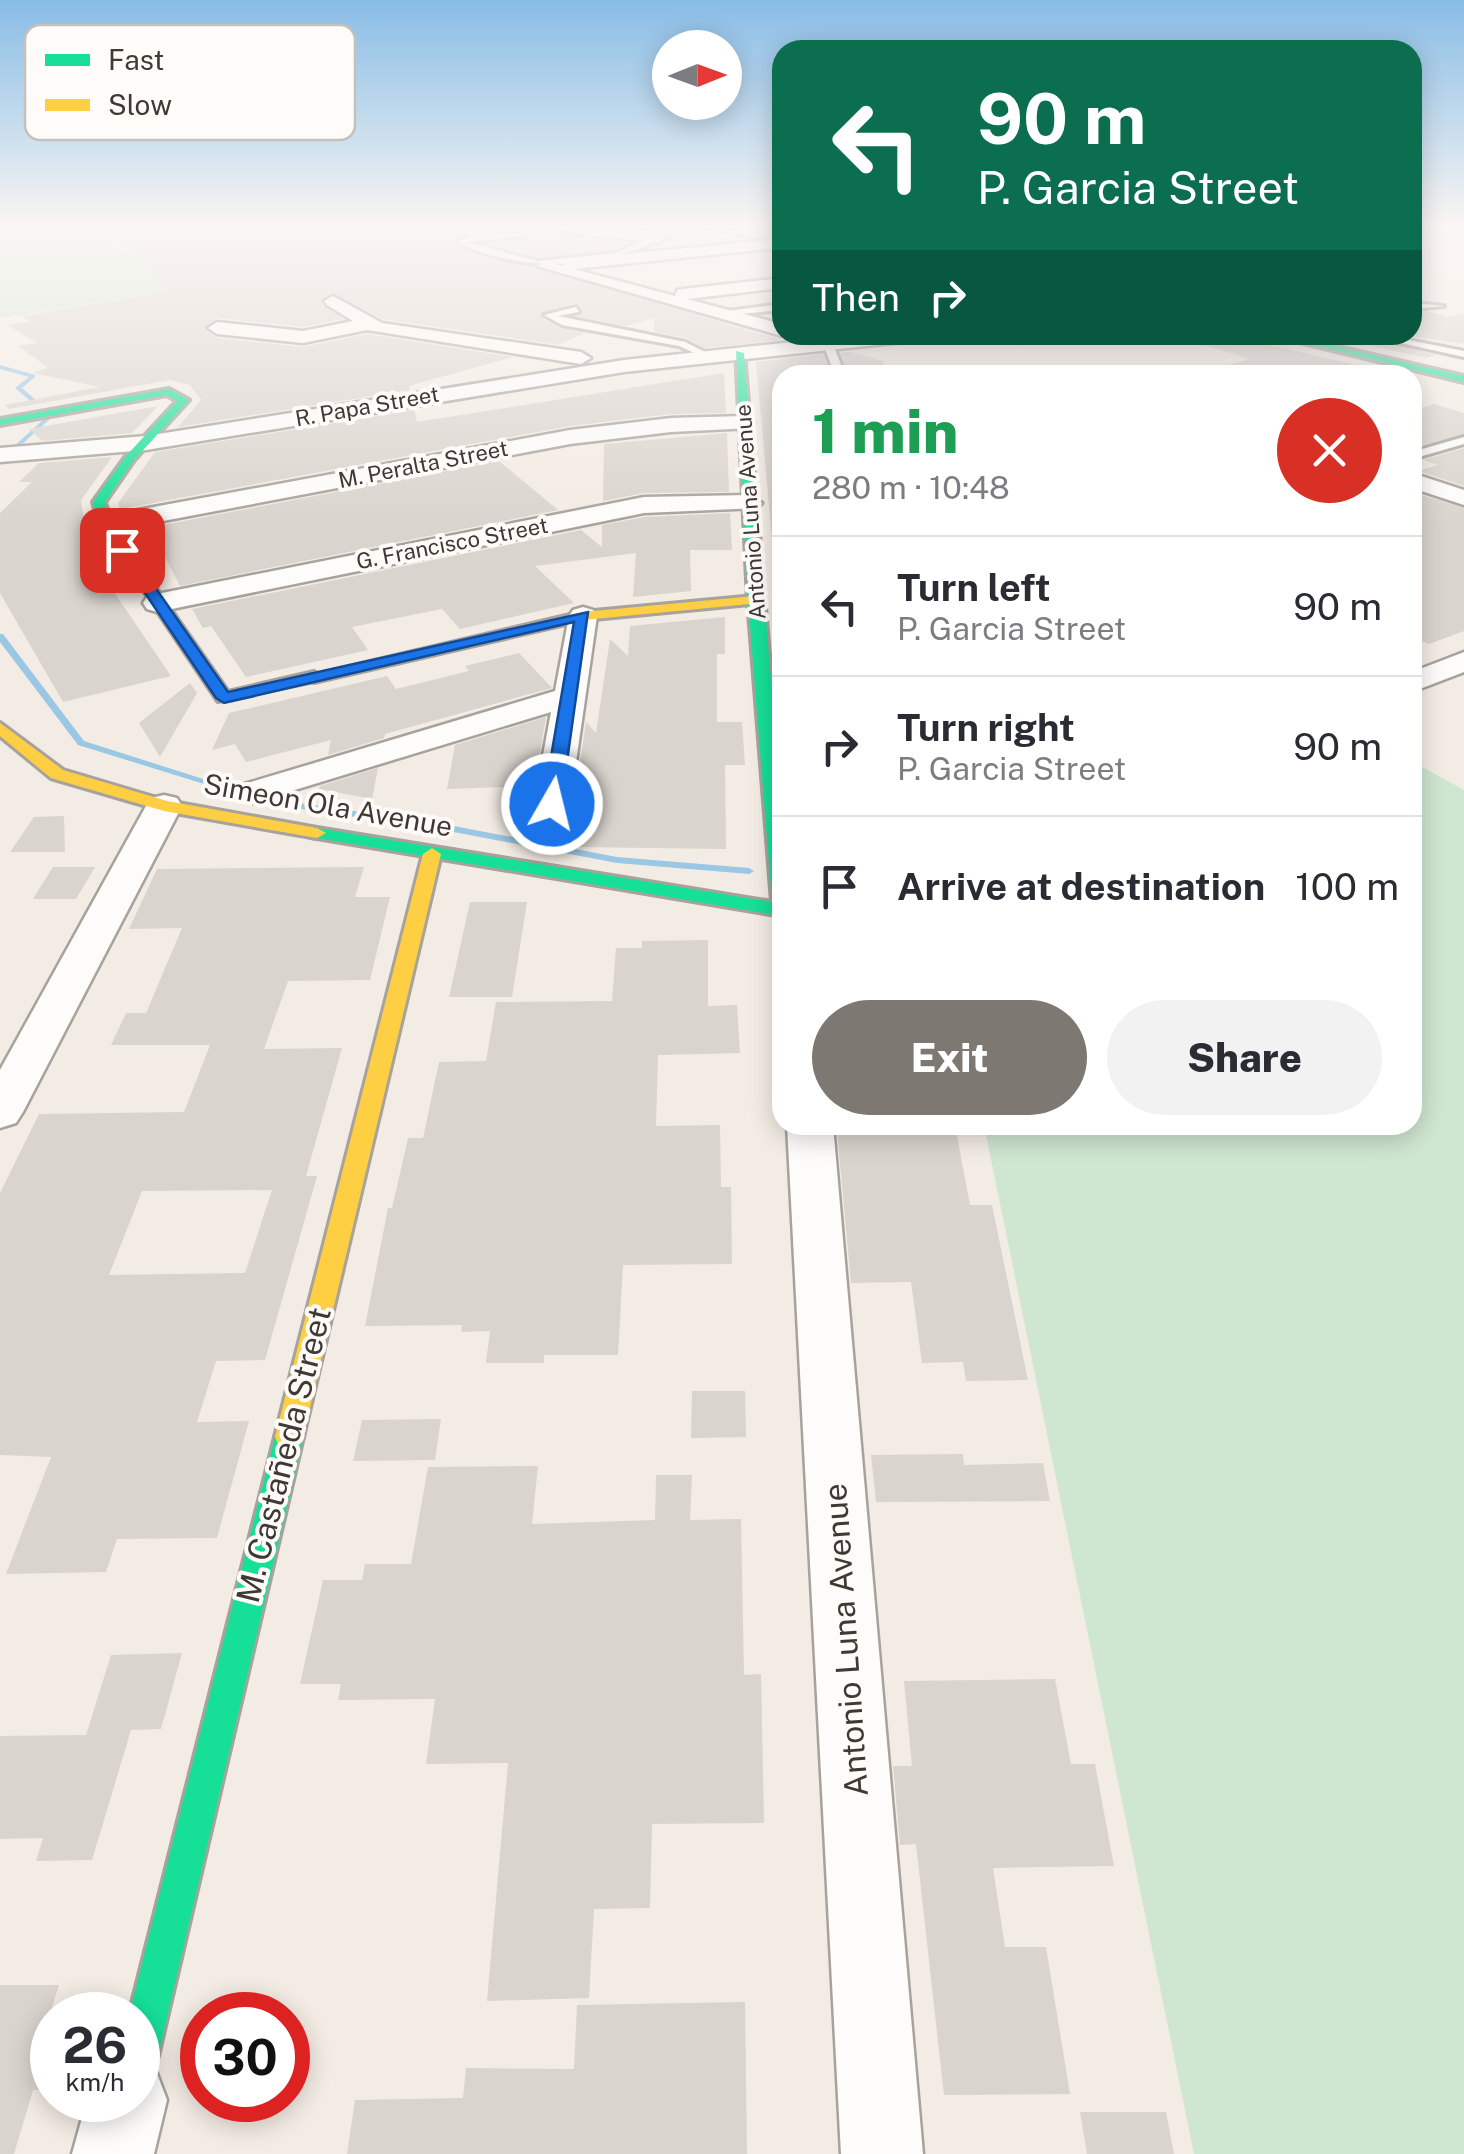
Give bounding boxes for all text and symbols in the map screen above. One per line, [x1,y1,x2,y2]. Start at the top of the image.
legend [25,25,355,140]
north arrow [652,30,742,120]
map controls [652,30,742,120]
text: Fast [108,43,164,76]
text: 90 m [977,77,1147,160]
icon: left [812,80,942,210]
text: Slow [108,88,172,121]
text: P. Garcia Street [977,161,1299,214]
icon: right [920,270,975,325]
text: Then [812,275,900,320]
street label: R. Papa Street [293,381,441,431]
text: 1 min [812,396,959,467]
button: close [1277,398,1382,503]
street label: Antonio Luna Avenue [730,403,770,621]
street label: M. Peralta Street [336,435,510,493]
text: 280 m · 10:48 [812,469,1010,506]
pin [80,508,165,593]
street label: G. Francisco Street [354,512,550,574]
icon: arrive [95,523,150,578]
text: Turn left [897,565,1051,610]
icon: left [812,579,867,634]
text: 90 m [1293,584,1382,629]
text: P. Garcia Street [897,610,1126,647]
text: Turn right [897,705,1075,750]
icon: right [812,719,867,774]
text: 90 m [1293,724,1382,769]
text: P. Garcia Street [897,750,1126,787]
position arrow [500,752,604,856]
street label: Simeon Ola Avenue [201,766,455,843]
icon: arrive [812,859,867,914]
text: Arrive at destination [897,864,1265,909]
text: 100 m [1295,864,1399,909]
button: Exit [812,1000,1087,1115]
button: Share [1107,1000,1382,1115]
street label: M. Castañeda Street [229,1303,338,1606]
street label: Antonio Luna Avenue [816,1482,875,1798]
speed limit sign: 30 [180,1992,310,2122]
text: 26 [63,2015,127,2074]
text: km/h [66,2067,124,2097]

